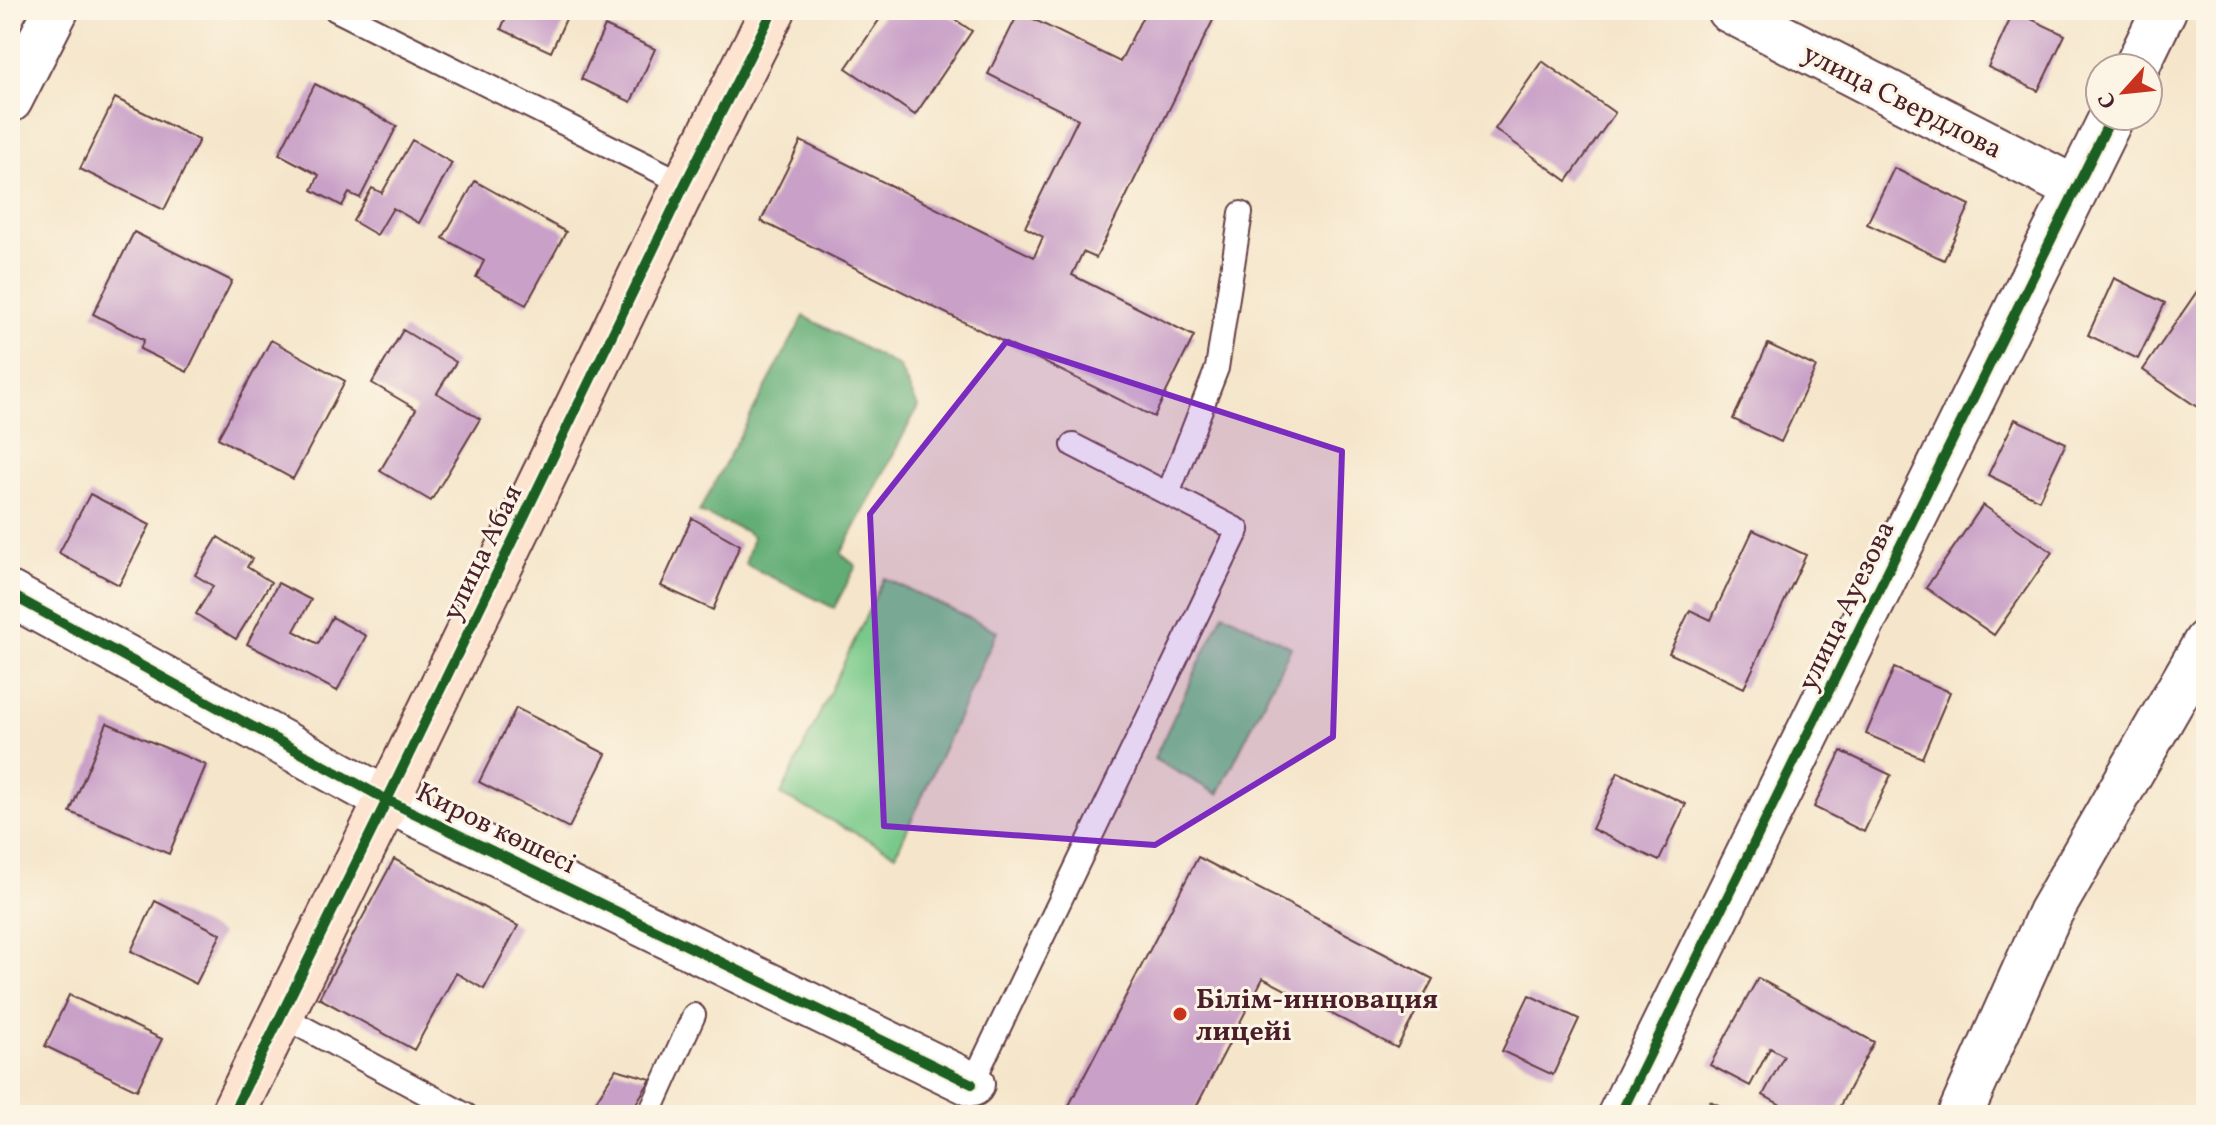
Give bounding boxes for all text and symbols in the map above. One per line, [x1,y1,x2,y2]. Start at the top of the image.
street label: улица Свердлова [1795,35,2009,169]
north arrow [2084,52,2164,132]
text: С [2091,87,2125,113]
street label: улица Абая [434,479,533,628]
street label: улица Ауезова [1789,514,1905,698]
street label: Киров көшесі [409,774,582,885]
place label: Білім-инновация лицейі [1196,981,1438,1052]
marker: Білім-инновация лицейі [1171,1005,1189,1023]

